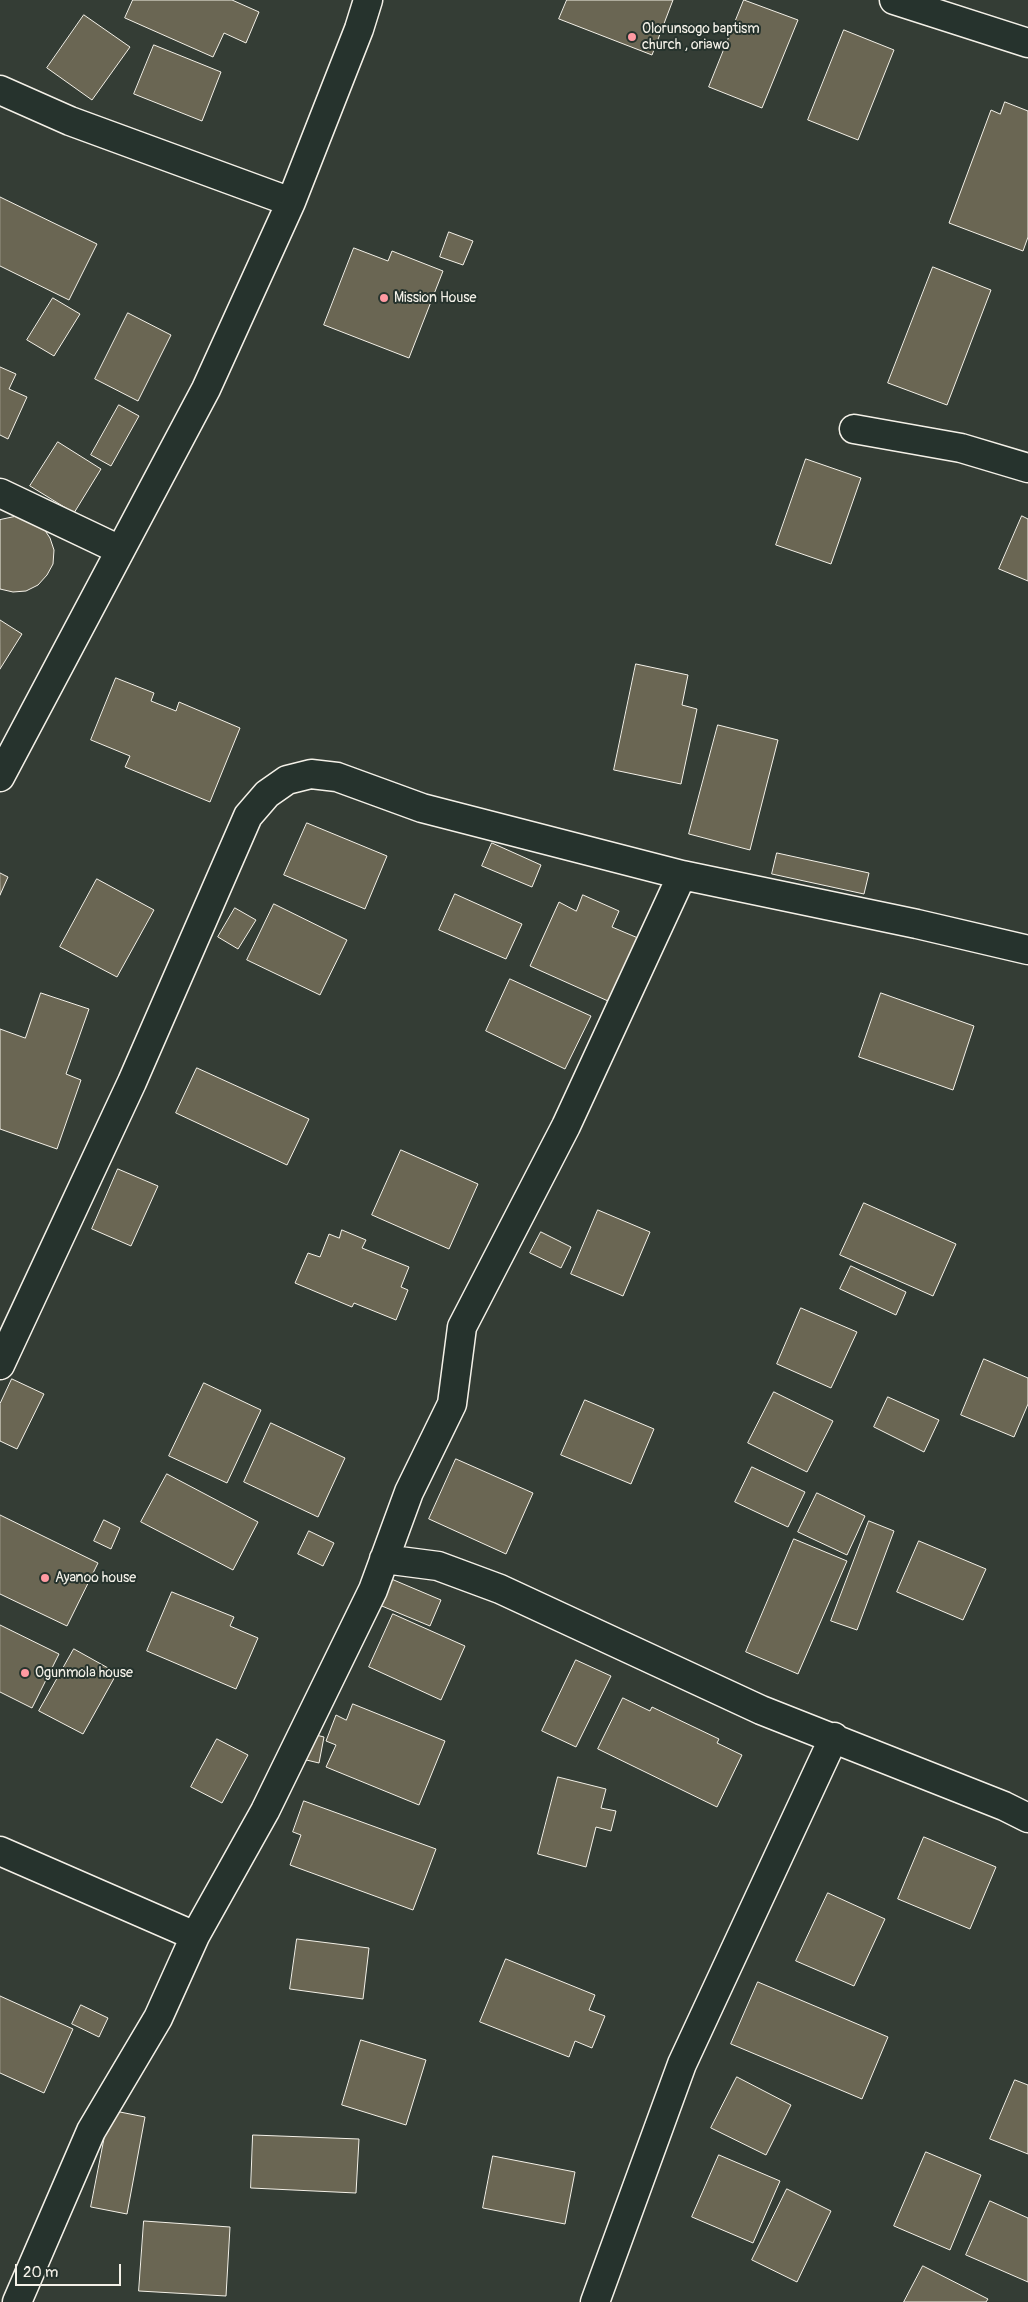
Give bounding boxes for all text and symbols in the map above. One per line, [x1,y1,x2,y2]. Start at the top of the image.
place label: Olorunsogo baptism church , oriawo [642,21,760,54]
marker: Olorunsogo baptism church , oriawo [626,31,638,43]
place label: Mission House [394,290,477,306]
marker: Mission House [378,292,390,304]
place label: Ayanoo house [55,1570,136,1586]
marker: Ayanoo house [39,1572,51,1584]
place label: Ogunmola house [35,1665,133,1681]
marker: Ogunmola house [19,1667,31,1679]
scale bar [18,2254,124,2286]
text: 20 m [23,2263,58,2282]

